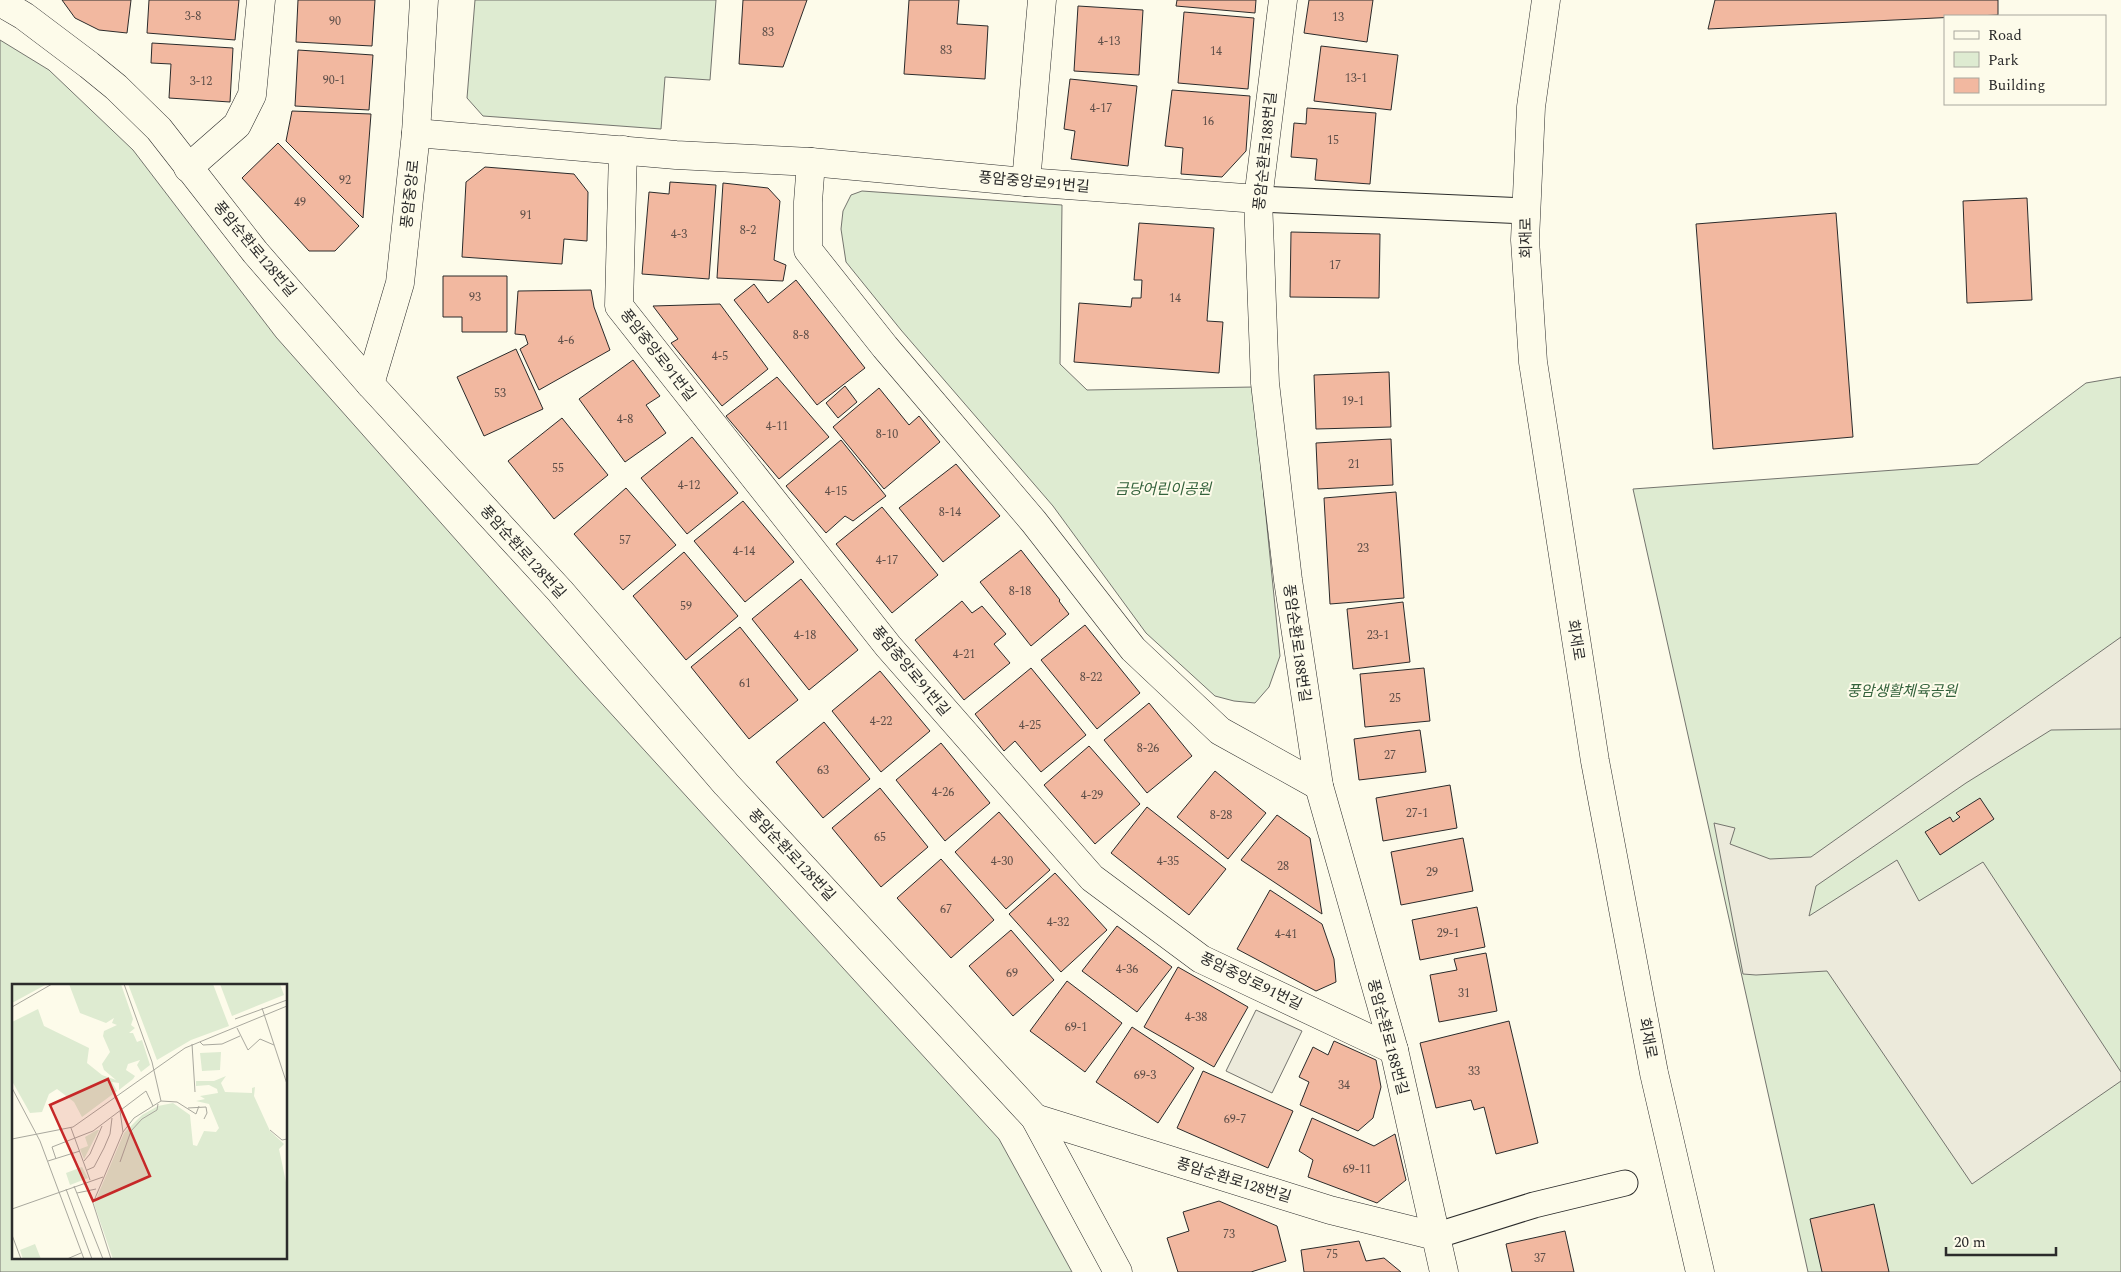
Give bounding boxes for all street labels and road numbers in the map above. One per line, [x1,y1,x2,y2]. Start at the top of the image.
street label: 풍암순환로188번길 [1248,91,1283,211]
street label: 풍암중앙로 [395,159,426,230]
street label: 풍암중앙로91번길 [977,166,1091,199]
street label: 풍암순환로128번길 [208,196,302,302]
street label: 회재로 [1515,217,1538,259]
street label: 풍암중앙로91번길 [614,304,701,406]
street label: 풍암순환로128번길 [474,500,571,604]
street label: 풍암순환로188번길 [1277,582,1316,704]
street label: 회재로 [1561,618,1590,662]
street label: 풍암중앙로91번길 [866,621,955,721]
street label: 풍암순환로128번길 [743,804,841,907]
street label: 풍암중앙로91번길 [1196,947,1306,1016]
street label: 풍암순환로188번길 [1361,977,1414,1098]
street label: 회재로 [1632,1016,1663,1061]
street label: 풍암순환로128번길 [1174,1152,1294,1209]

